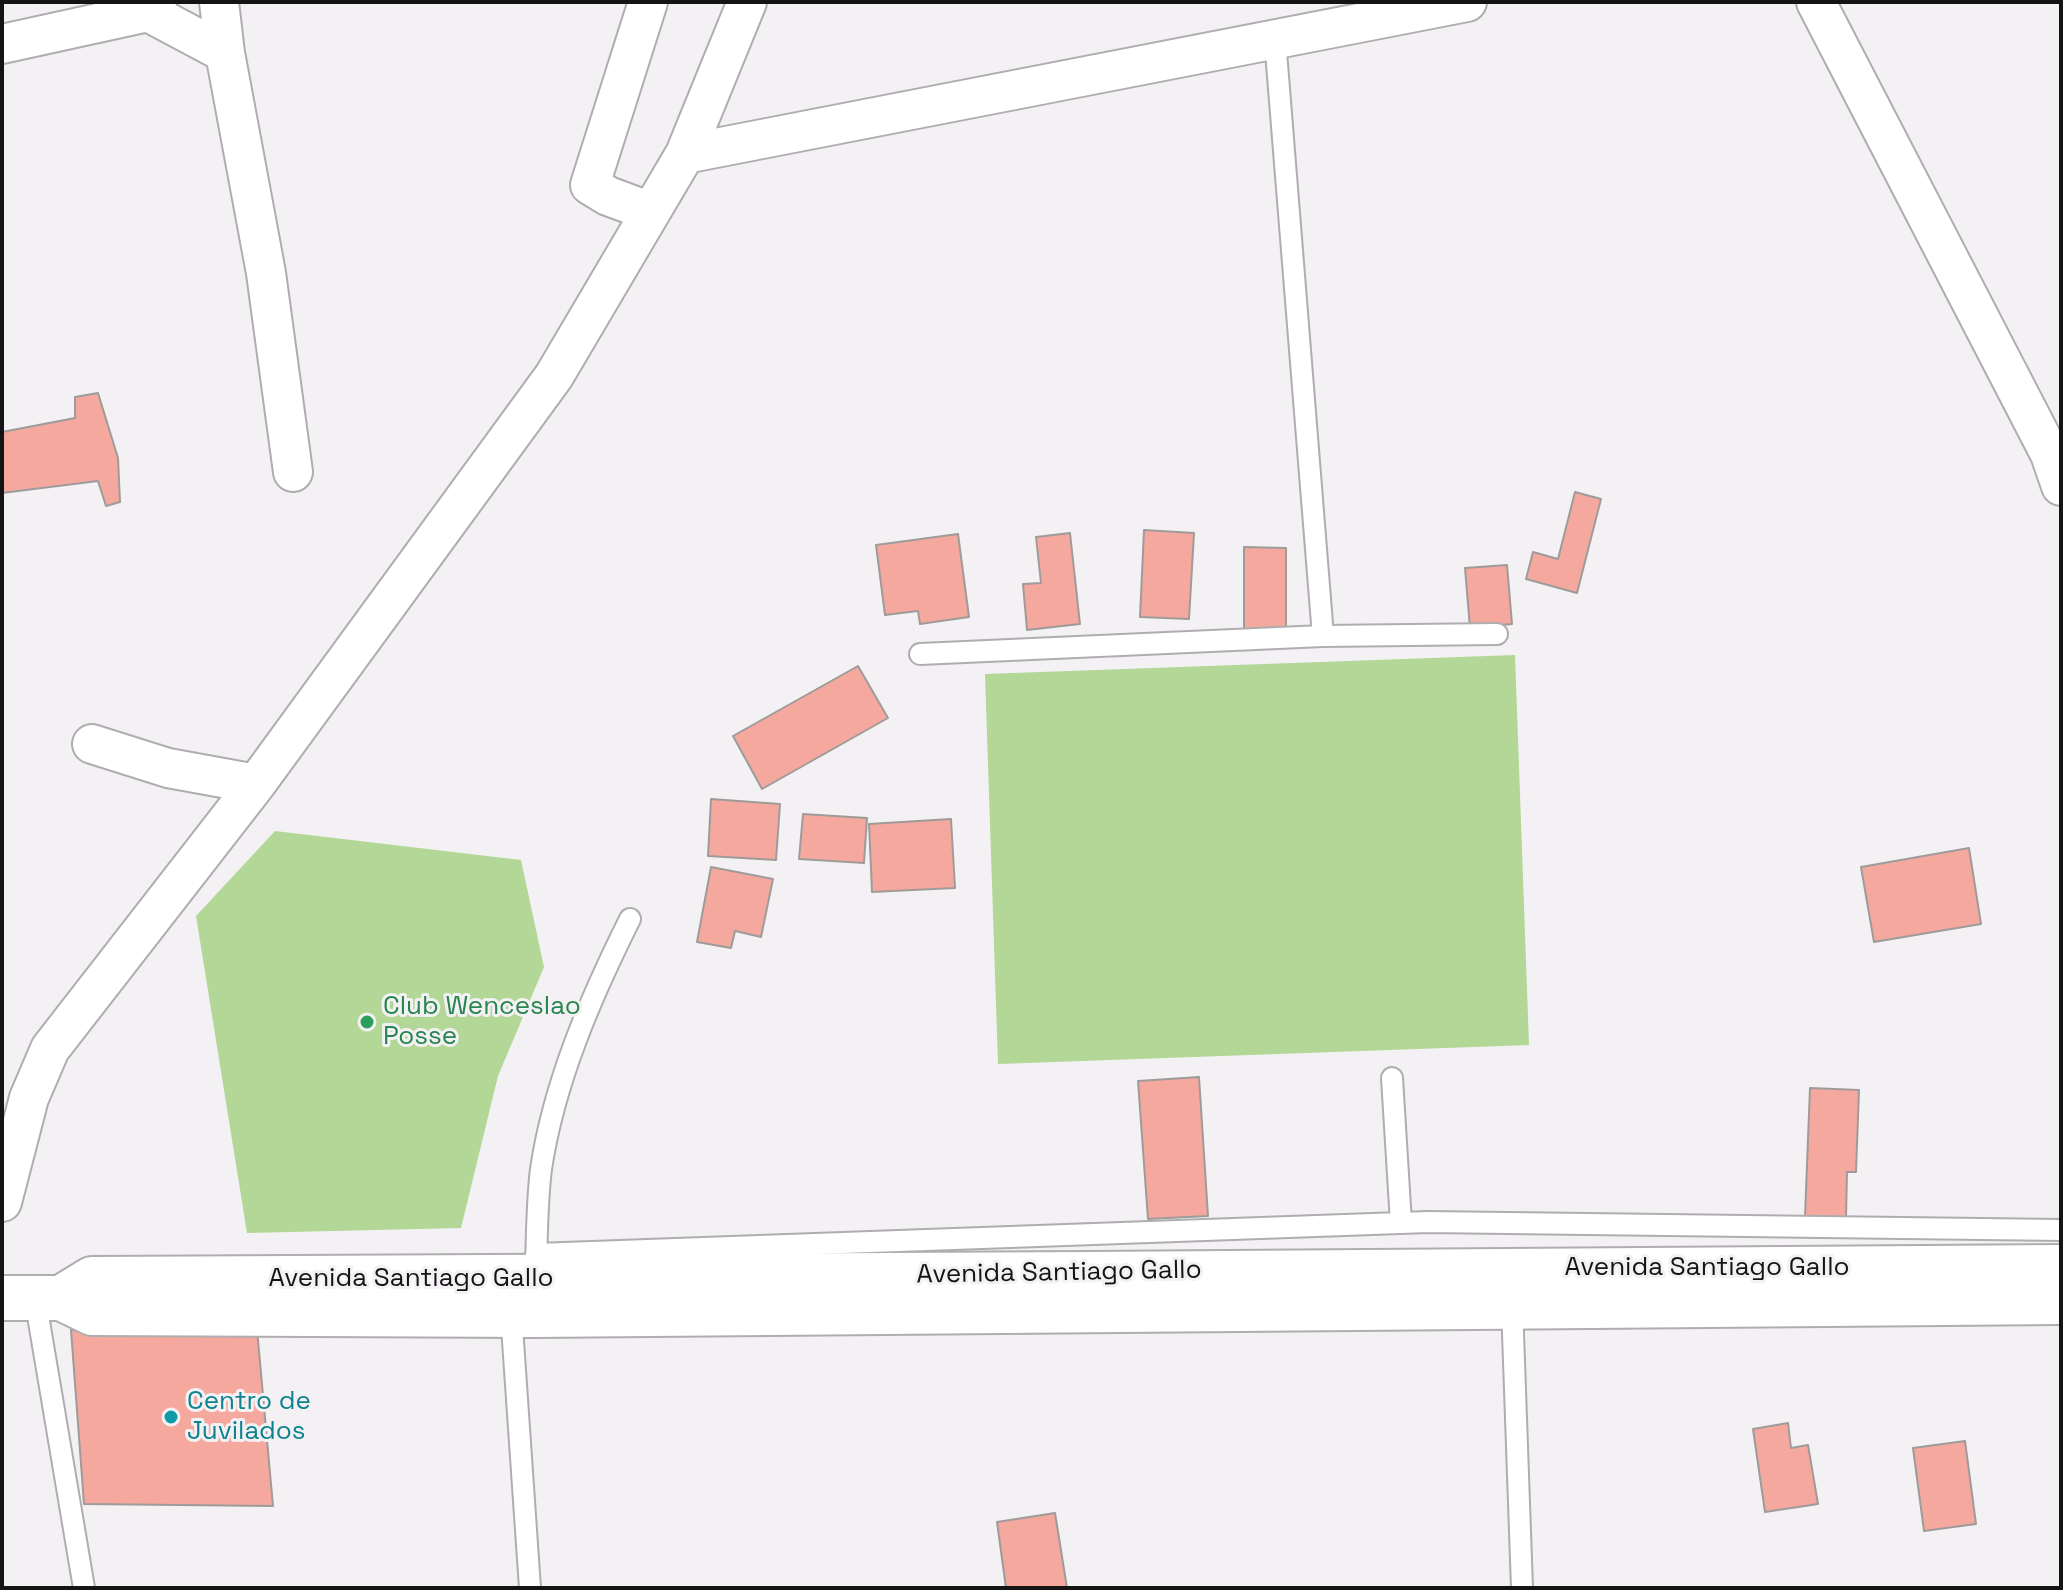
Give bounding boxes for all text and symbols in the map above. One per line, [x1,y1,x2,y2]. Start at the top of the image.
place label: Club Wenceslao Posse [383,991,581,1052]
marker: Club Wenceslao Posse [358,1013,376,1031]
street label: Avenida Santiago Gallo [1564,1252,1850,1284]
street label: Avenida Santiago Gallo [916,1255,1202,1291]
street label: Avenida Santiago Gallo [268,1263,554,1295]
place label: Centro de Juvilados [187,1386,311,1448]
marker: Centro de Juvilados [162,1408,180,1426]

